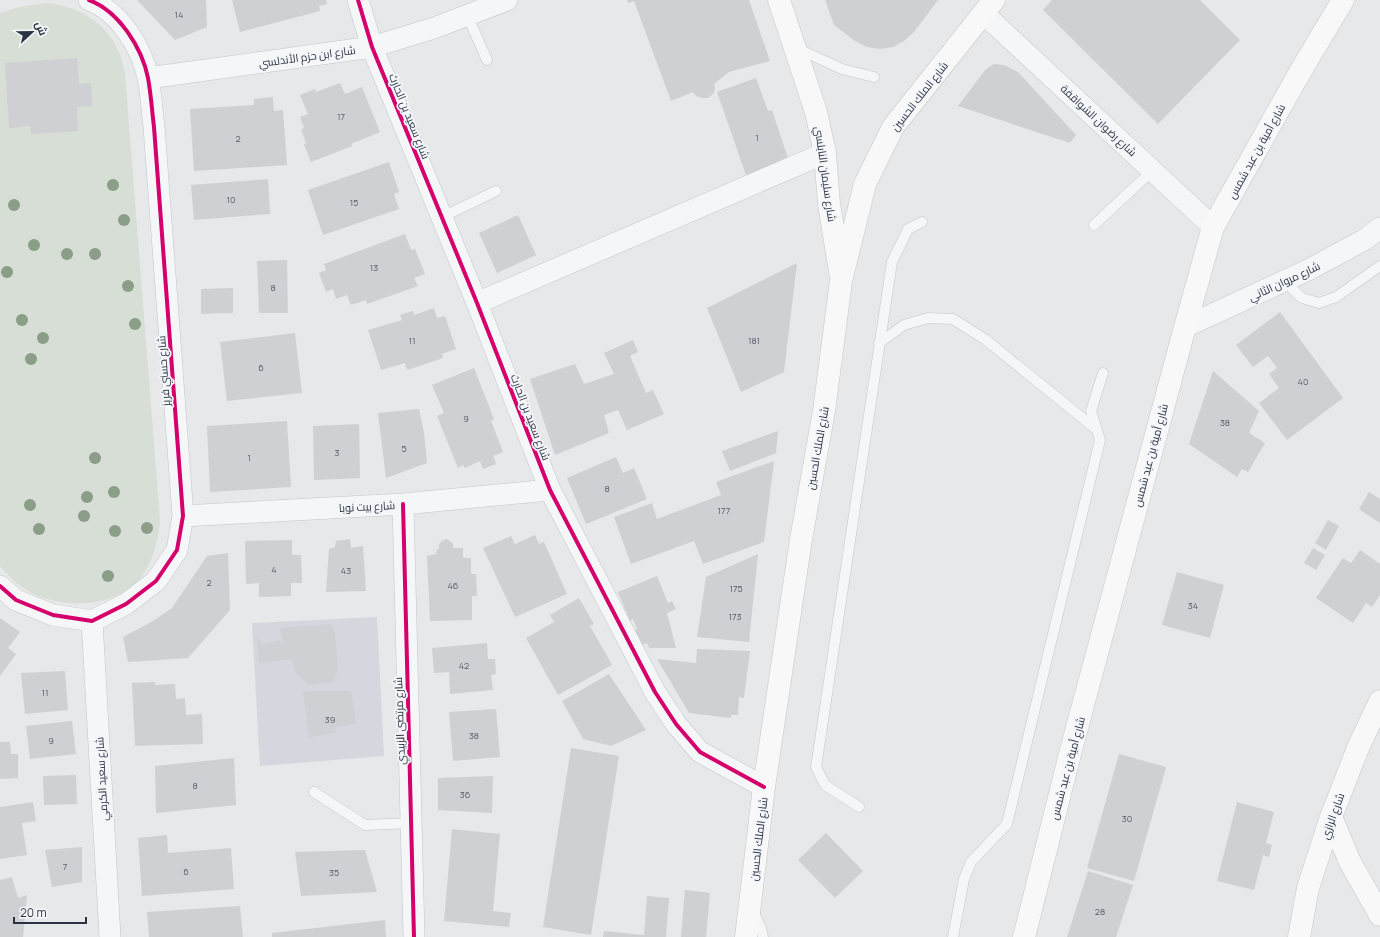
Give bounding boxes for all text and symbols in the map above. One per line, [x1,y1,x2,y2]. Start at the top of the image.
house number: 14 [175,8,183,21]
north arrow [12,12,52,52]
text: ش [32,19,51,37]
street label: شارع ابن حزم الأندلسي [258,42,357,71]
street label: شارع الملك الحسين [887,58,952,135]
street label: شارع سعيد بن الحارث [385,71,434,161]
street label: شارع رضوان الشواقفة [1057,81,1140,160]
street label: شارع أمية بن عبد شمس [1224,101,1289,202]
house number: 17 [337,110,345,123]
street label: شارع سليمان النابلسي [811,125,840,223]
house number: 1 [755,131,759,144]
house number: 2 [235,132,241,145]
house number: 10 [227,193,236,206]
house number: 15 [350,196,358,209]
street label: شارع مروان الثاني [1246,258,1323,306]
house number: 13 [370,261,378,274]
house number: 8 [270,281,276,294]
house number: 11 [408,334,416,347]
house number: 181 [748,334,760,347]
street label: شارع حسني فريز [153,335,175,408]
house number: 6 [258,361,264,374]
street label: شارع سعيد بن الحارث [507,372,554,463]
house number: 40 [1298,375,1308,388]
street label: شارع أمية بن عبد شمس [1129,402,1172,508]
street label: شارع الملك الحسين [802,405,833,491]
house number: 9 [463,412,469,425]
house number: 38 [1220,416,1230,429]
house number: 5 [401,442,407,455]
house number: 3 [335,446,340,459]
house number: 1 [247,451,251,464]
house number: 8 [604,482,610,495]
street label: شارع بيت نوبا [338,497,396,516]
house number: 177 [718,504,731,517]
house number: 4 [271,563,277,576]
house number: 43 [341,564,351,577]
house number: 2 [206,576,212,589]
house number: 46 [448,579,459,592]
house number: 175 [729,582,743,595]
house number: 34 [1188,599,1198,612]
house number: 173 [728,610,742,623]
house number: 42 [459,659,469,672]
street label: شارع مرتضى الزبيدي [390,677,410,765]
house number: 11 [41,686,49,699]
house number: 39 [325,713,335,726]
street label: شارع أمية بن عبد شمس [1046,715,1089,821]
house number: 38 [469,729,479,742]
house number: 9 [48,734,54,747]
street label: شارع سعيد الكرمي [91,736,113,821]
house number: 8 [192,779,198,792]
house number: 36 [460,788,471,801]
street label: شارع الرازي [1317,791,1349,842]
street label: شارع الملك الحسين [745,796,772,882]
house number: 30 [1122,812,1132,825]
house number: 7 [63,860,68,873]
house number: 6 [183,865,189,878]
house number: 35 [329,866,339,879]
scale bar [14,899,86,925]
text: 20 m [20,904,47,921]
house number: 28 [1095,905,1105,918]

